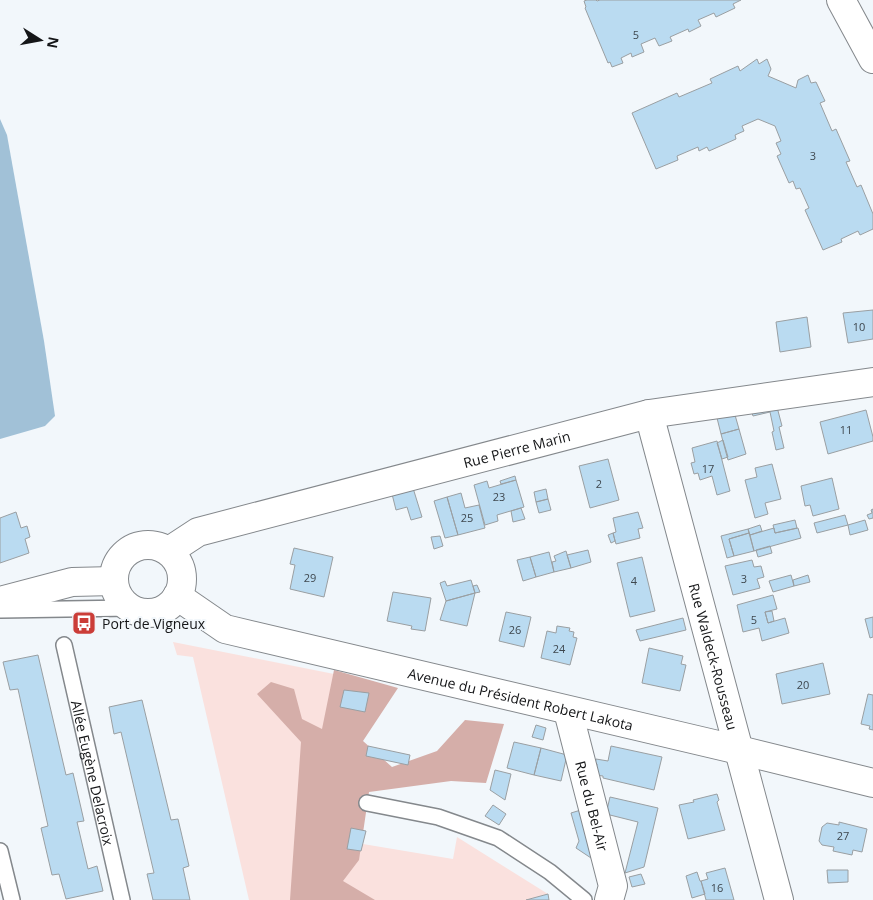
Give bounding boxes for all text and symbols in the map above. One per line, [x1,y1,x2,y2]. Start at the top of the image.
north arrow [15,15,65,65]
house number: 5 [633,27,639,42]
text: N [43,35,64,50]
house number: 3 [810,148,816,163]
house number: 10 [853,319,865,334]
house number: 11 [840,422,852,437]
street label: Rue Pierre Marin [461,426,572,472]
house number: 17 [702,461,714,476]
house number: 2 [596,476,602,491]
house number: 23 [493,489,505,504]
house number: 25 [461,510,473,525]
house number: 29 [304,570,316,585]
house number: 3 [741,571,747,586]
house number: 4 [631,573,638,588]
street label: Rue Waldeck-Rousseau [685,581,743,732]
bus stop icon: Port de Vigneux [71,610,97,636]
house number: 5 [751,612,757,627]
place label: Port de Vigneux [102,614,206,633]
house number: 26 [509,622,521,637]
house number: 24 [553,641,566,656]
street label: Avenue du Président Robert Lakota [406,663,635,734]
house number: 20 [797,677,809,692]
street label: Allée Eugène Delacroix [67,698,119,848]
street label: Rue du Bel-Air [572,759,613,853]
house number: 27 [837,828,849,843]
house number: 16 [711,880,723,895]

